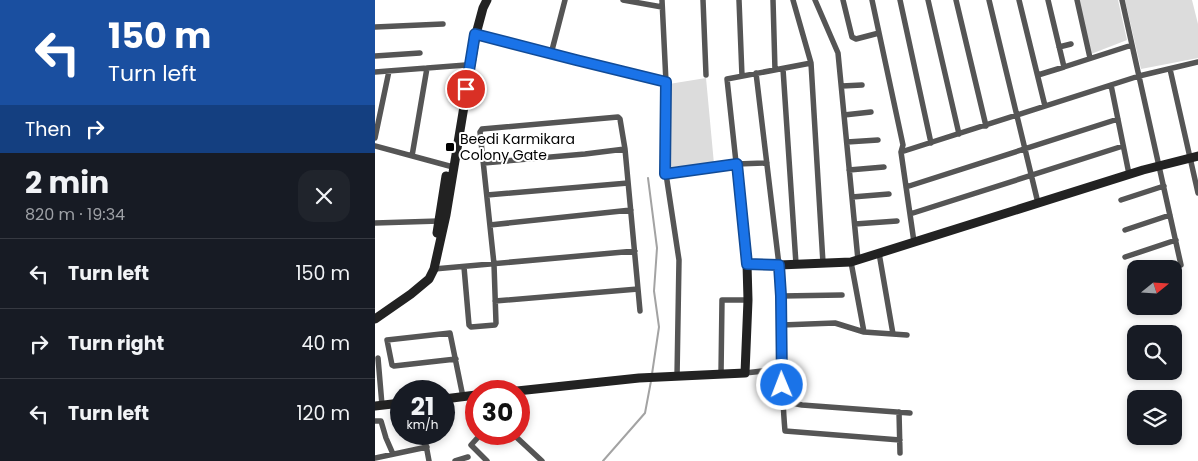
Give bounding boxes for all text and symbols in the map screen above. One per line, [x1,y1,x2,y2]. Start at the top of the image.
text: 150 m [108,11,211,60]
icon: left [25,20,90,85]
text: Turn left [108,58,196,89]
pin [445,68,487,110]
icon: arrive [452,75,480,103]
icon: right [81,115,109,143]
text: Then [25,116,71,143]
place label: Beedi Karmikara Colony Gate [460,129,575,165]
marker: Beedi Karmikara Colony Gate [444,141,456,153]
text: 2 min [25,161,109,204]
button: close [298,170,350,222]
text: 820 m · 19:34 [25,203,125,226]
icon: left [25,260,53,288]
text: Turn left [68,260,149,287]
text: 150 m [295,260,350,287]
north arrow [1127,260,1183,315]
map controls [1127,260,1182,445]
button: search [1127,325,1182,380]
icon: right [25,330,53,358]
text: Turn right [68,330,164,357]
text: 40 m [301,330,350,357]
position arrow [755,358,807,410]
speed limit sign: 30 [465,380,530,445]
text: 21 [411,389,434,424]
button: layers [1127,390,1182,445]
icon: left [25,400,53,428]
text: Turn left [68,400,149,427]
text: 120 m [296,400,350,427]
text: km/h [407,416,438,433]

